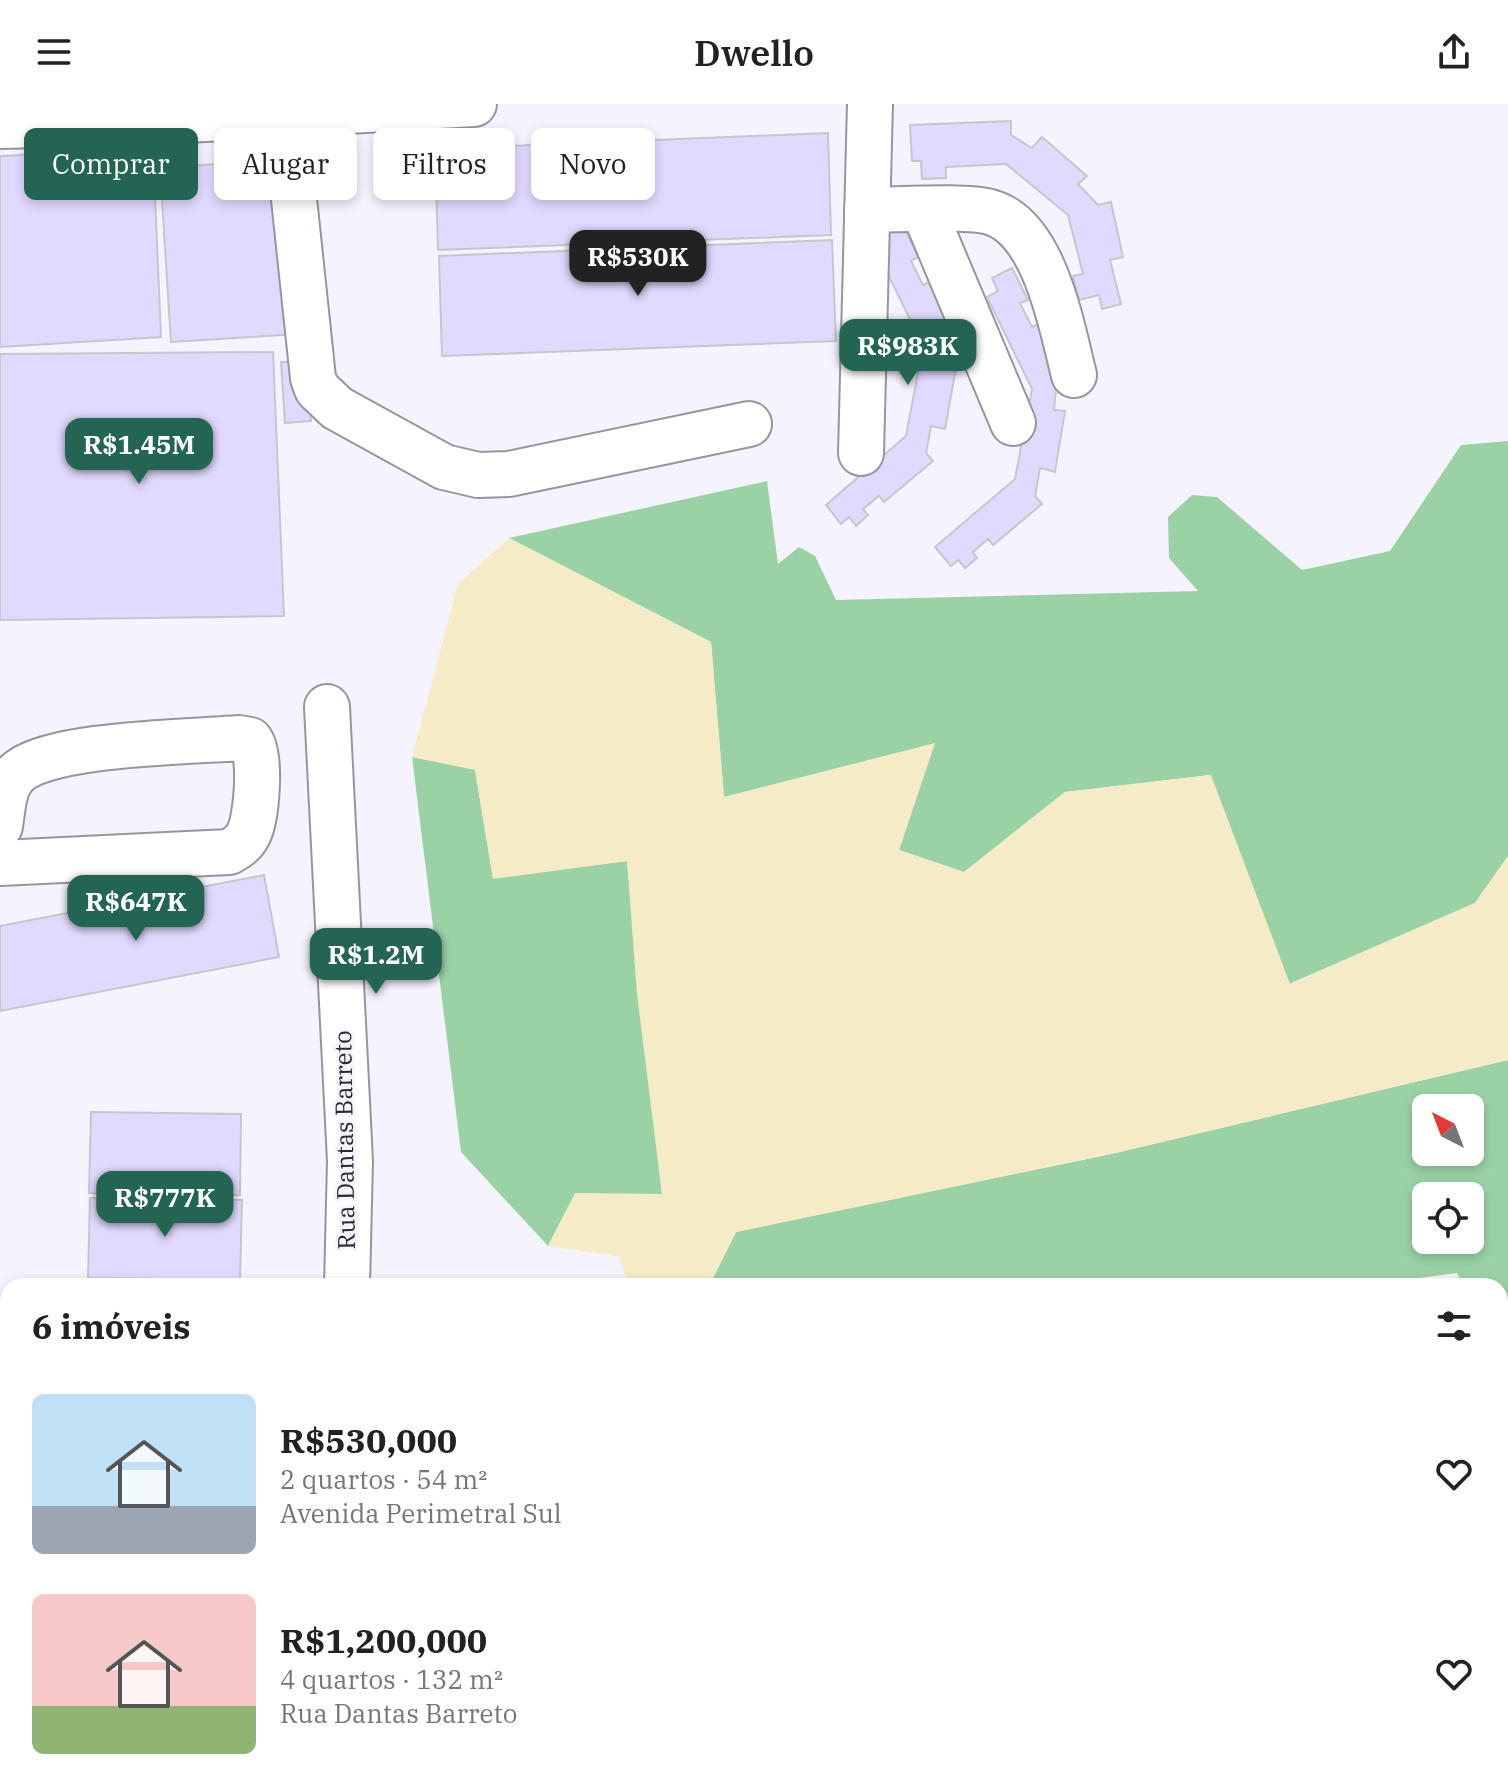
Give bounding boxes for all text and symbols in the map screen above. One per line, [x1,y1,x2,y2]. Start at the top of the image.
text: Dwello [694,29,814,76]
icon: menu [32,30,76,74]
icon: share [1432,30,1476,74]
chip: Comprar [24,128,198,200]
chip: Alugar [214,128,357,200]
chip: Filtros [373,128,515,200]
chip: Novo [531,128,655,200]
pin: R$530K [573,230,703,298]
text: R$530K [587,239,689,273]
pin: R$983K [843,319,973,387]
text: R$983K [857,328,959,362]
pin: R$1.45M [65,418,213,486]
text: R$1.45M [83,427,195,461]
pin: R$647K [71,875,201,943]
text: R$647K [85,884,187,918]
pin: R$1.2M [311,928,441,996]
text: R$1.2M [328,937,424,971]
street label: Rua Dantas Barreto [326,1030,362,1250]
north arrow [1412,1094,1484,1166]
map controls [1412,1094,1484,1254]
pin: R$777K [100,1171,230,1239]
text: R$777K [114,1180,216,1214]
button: locate [1412,1182,1484,1254]
text: 6 imóveis [32,1304,191,1348]
icon: filters [1432,1304,1476,1348]
text: R$530,000 [280,1418,457,1462]
icon: home [96,1426,192,1522]
icon: heart [1432,1452,1476,1496]
text: 2 quartos · 54 m² [280,1462,487,1496]
text: Avenida Perimetral Sul [280,1496,562,1530]
text: R$1,200,000 [280,1618,487,1662]
icon: home [96,1626,192,1722]
icon: heart [1432,1652,1476,1696]
text: 4 quartos · 132 m² [280,1662,503,1696]
text: Rua Dantas Barreto [280,1696,517,1730]

